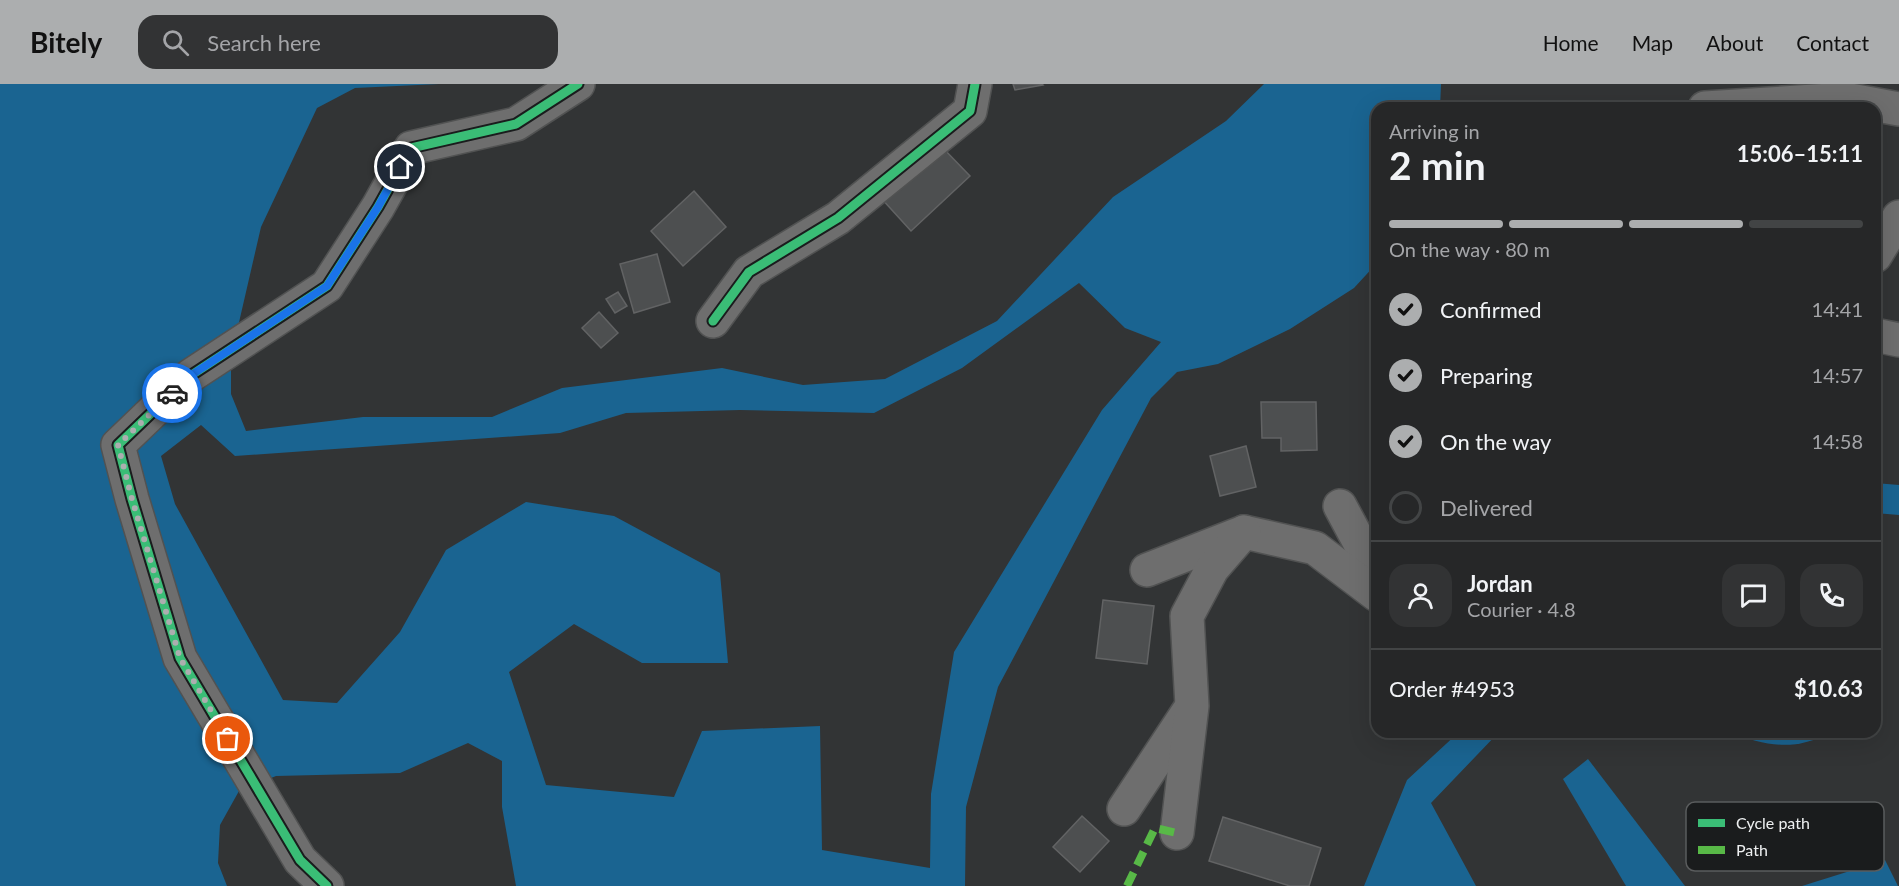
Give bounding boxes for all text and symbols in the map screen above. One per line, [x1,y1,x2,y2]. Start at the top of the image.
search box [138,15,558,69]
text: Bitely [30,25,102,59]
icon: search [159,26,192,59]
text: Search here [207,29,321,56]
text: Home [1543,30,1599,55]
text: Map [1632,30,1673,55]
text: About [1706,30,1763,55]
text: Contact [1796,30,1869,55]
text: Arriving in [1389,119,1480,143]
text: 15:06–15:11 [1737,140,1863,167]
pin [374,141,425,192]
text: 2 min [1389,142,1486,188]
icon: home [383,150,416,183]
text: On the way · 80 m [1389,237,1550,261]
icon: check [1389,293,1422,326]
text: Confirmed [1440,296,1542,323]
text: 14:41 [1812,297,1863,321]
icon: check [1389,359,1422,392]
text: Preparing [1440,362,1532,389]
courier [142,363,202,423]
text: 14:57 [1812,363,1863,387]
icon: car [156,377,189,410]
icon: check [1389,425,1422,458]
text: On the way [1440,428,1551,455]
text: 14:58 [1812,429,1863,453]
text: Delivered [1440,494,1533,521]
button: person [1389,564,1452,627]
button: chat [1722,564,1785,627]
button: phone [1800,564,1863,627]
text: Jordan [1467,570,1533,597]
text: Courier · 4.8 [1467,597,1576,621]
text: Order #4953 [1389,675,1515,702]
text: $10.63 [1794,675,1863,702]
pin [202,713,253,764]
icon: bag [211,722,244,755]
legend [1686,802,1884,871]
text: Cycle path [1736,813,1810,832]
text: Path [1736,840,1768,859]

